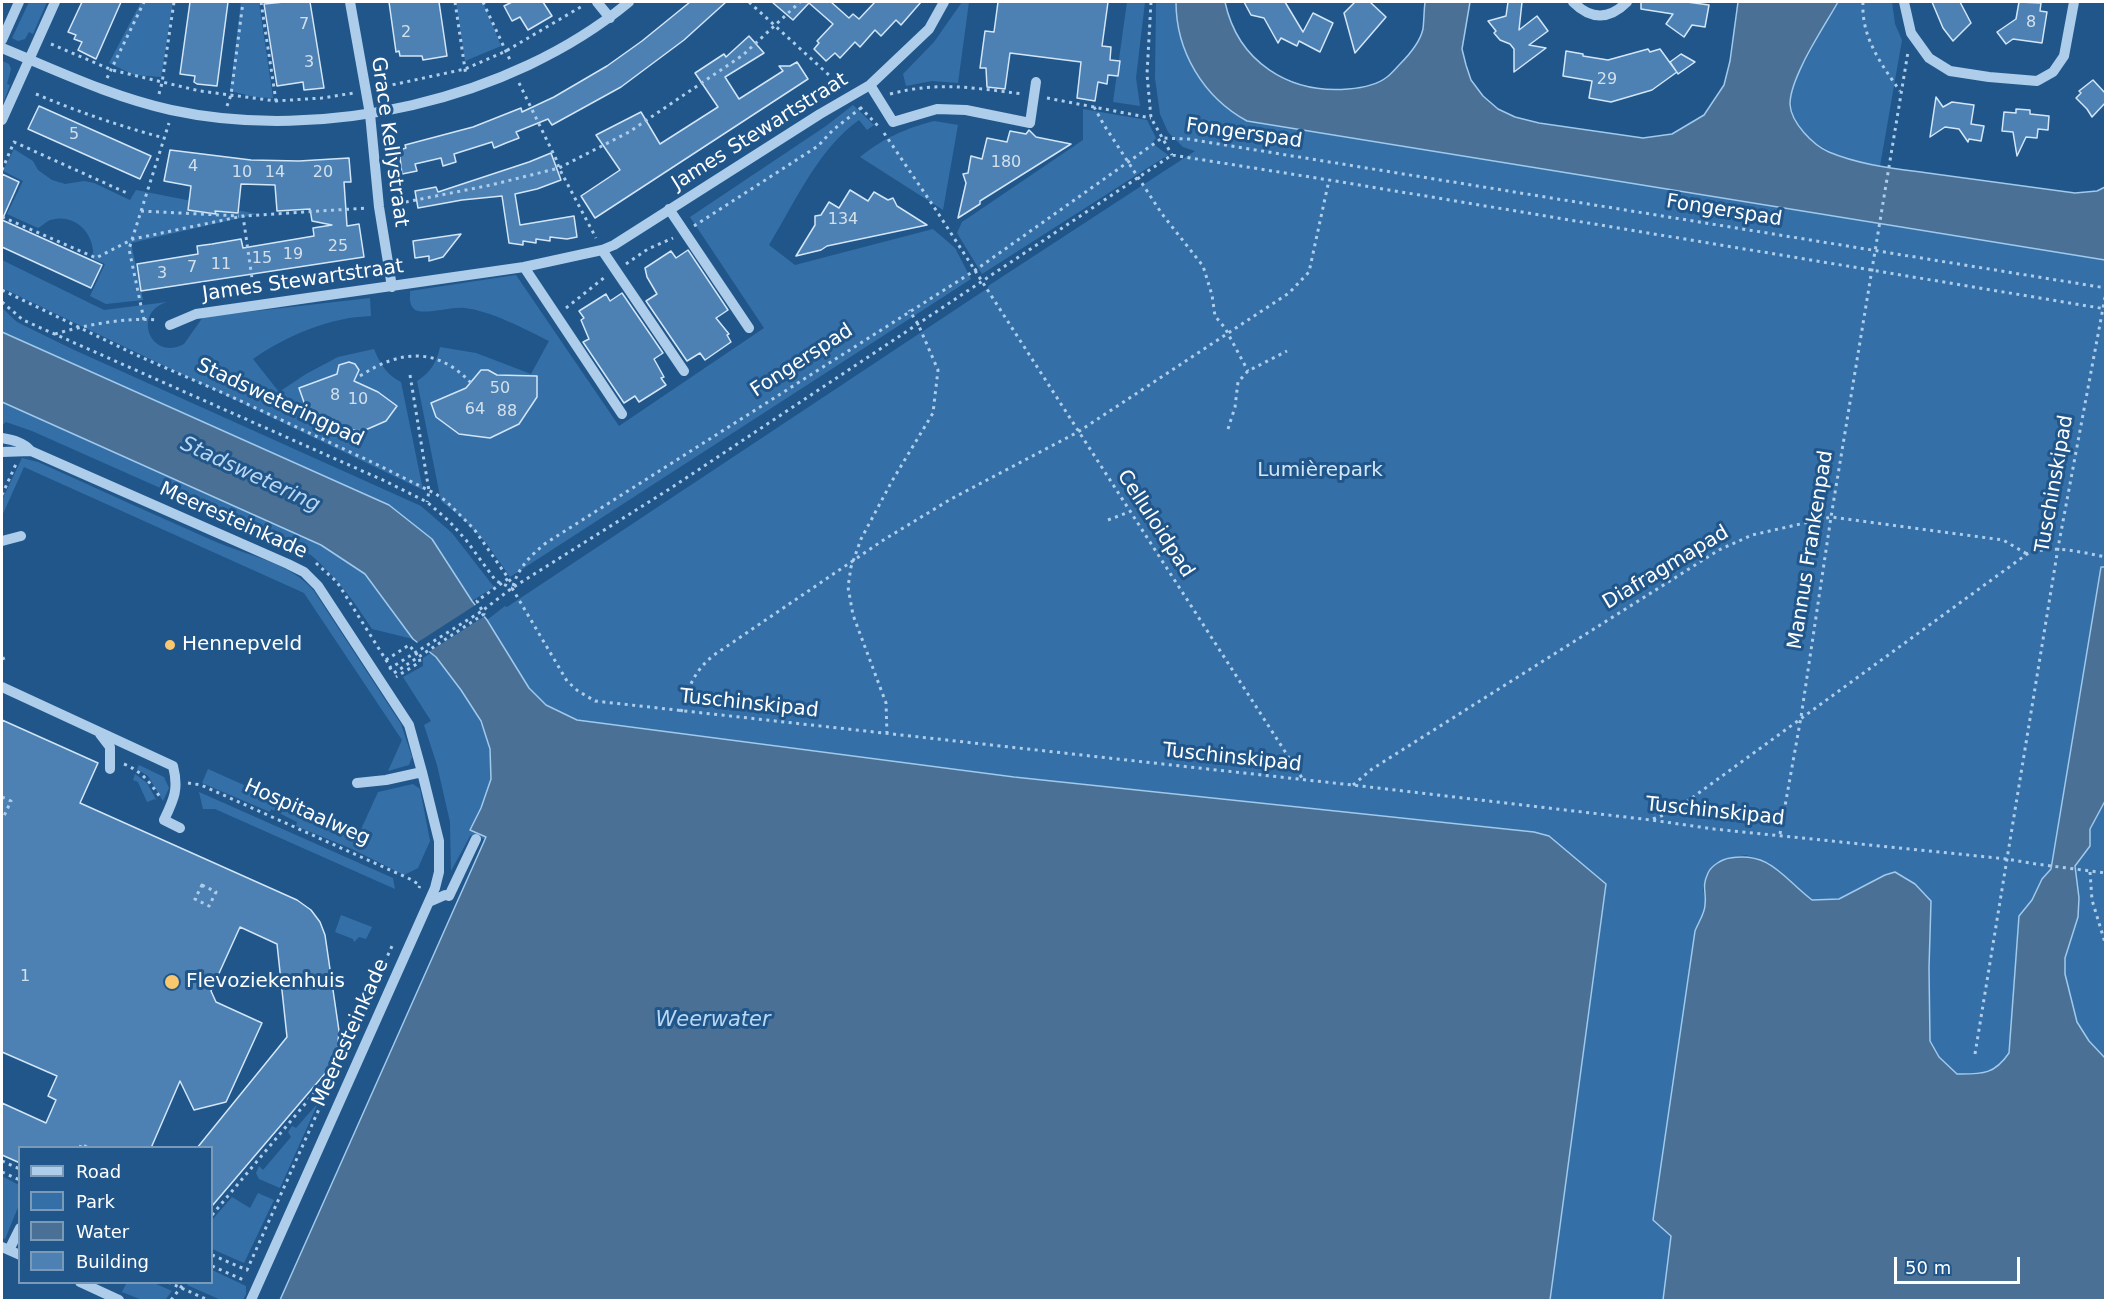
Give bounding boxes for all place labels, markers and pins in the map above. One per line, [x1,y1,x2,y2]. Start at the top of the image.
place label: Hennepveld [182,633,302,657]
marker: Hennepveld [163,638,177,652]
place label: Flevoziekenhuis [186,970,345,994]
marker: Flevoziekenhuis [163,973,181,991]

